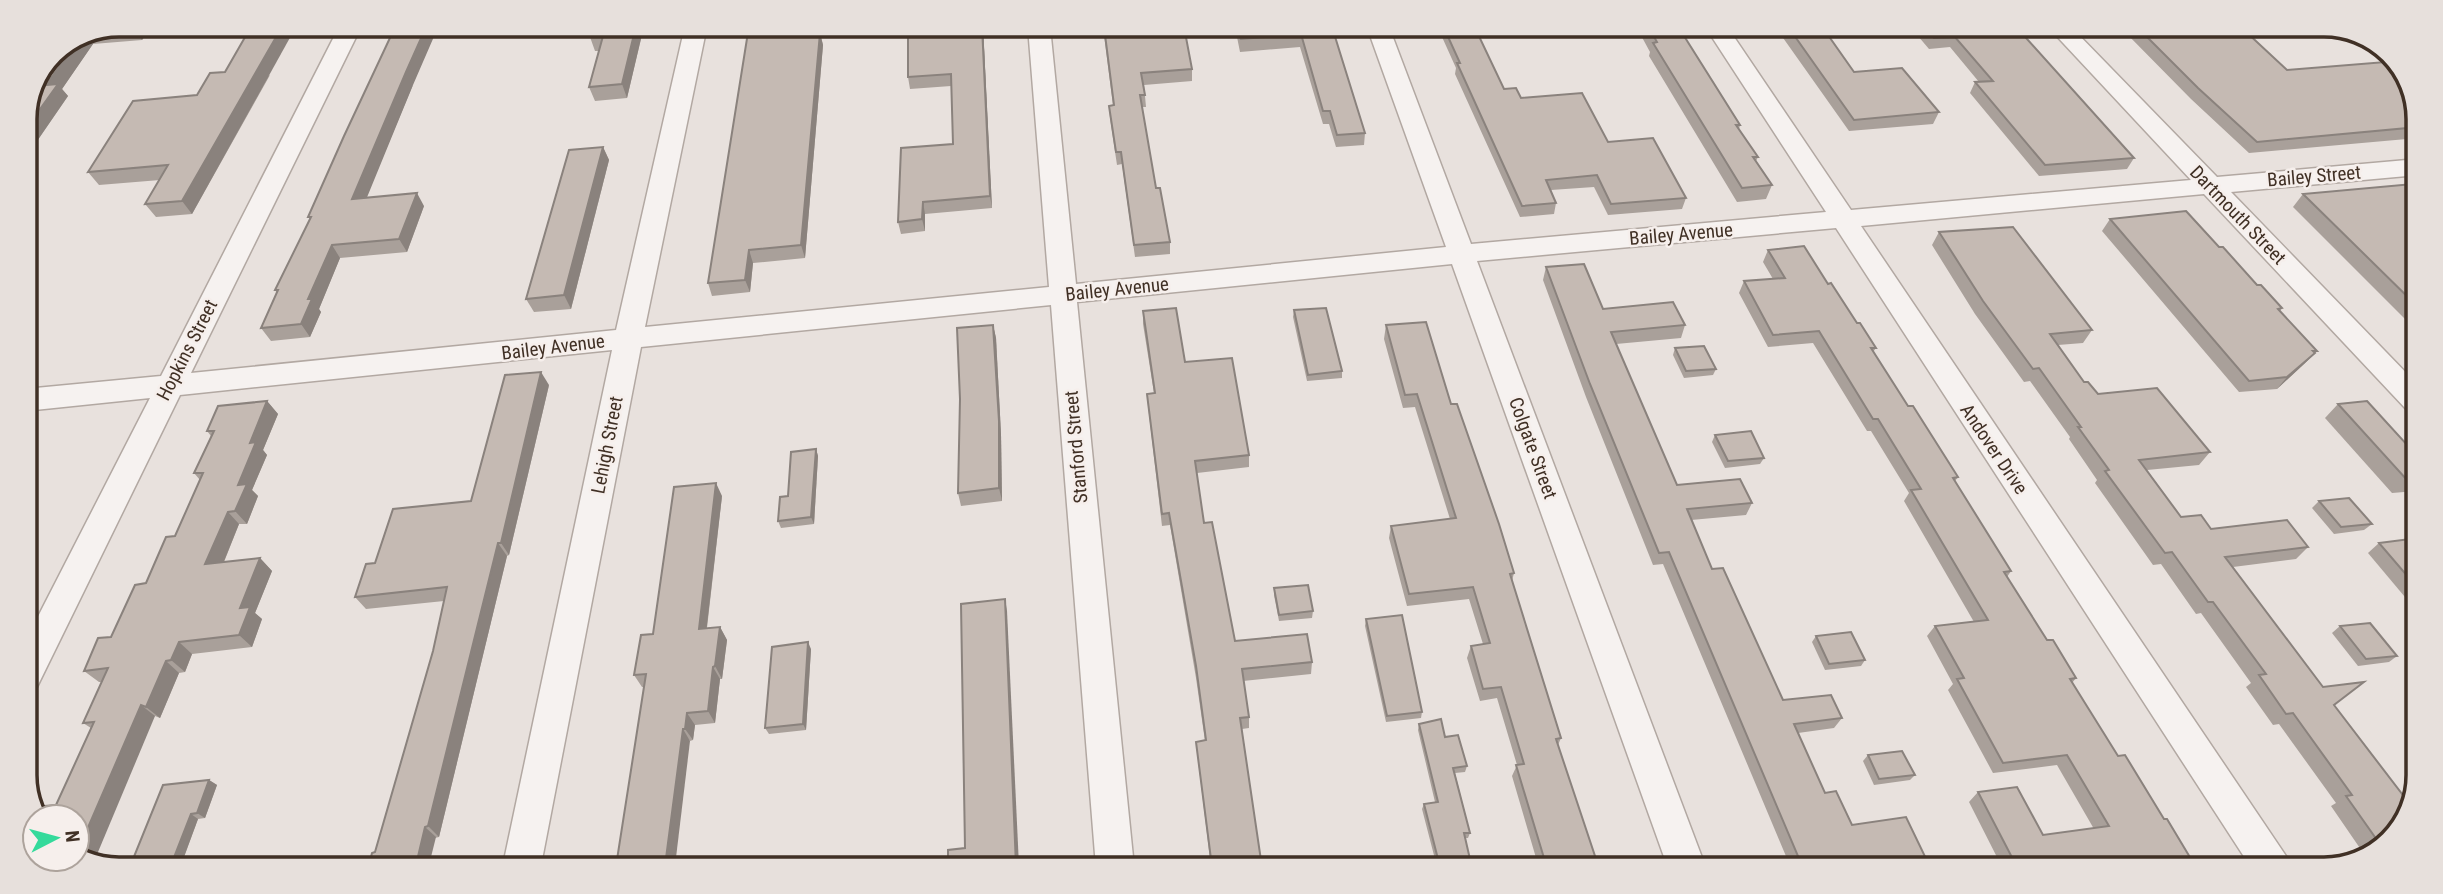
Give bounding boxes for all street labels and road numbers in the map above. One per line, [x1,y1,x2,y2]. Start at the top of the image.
street label: Bailey Street [2266,160,2362,192]
street label: Dartmouth Street [2185,161,2291,269]
street label: Bailey Avenue [1628,218,1734,250]
street label: Bailey Avenue [1064,272,1170,306]
street label: Hopkins Street [152,296,222,404]
street label: Bailey Avenue [500,329,606,365]
street label: Stanford Street [1060,390,1092,504]
street label: Lehigh Street [586,394,628,496]
street label: Colgate Street [1504,394,1562,502]
street label: Andover Drive [1955,399,2033,499]

